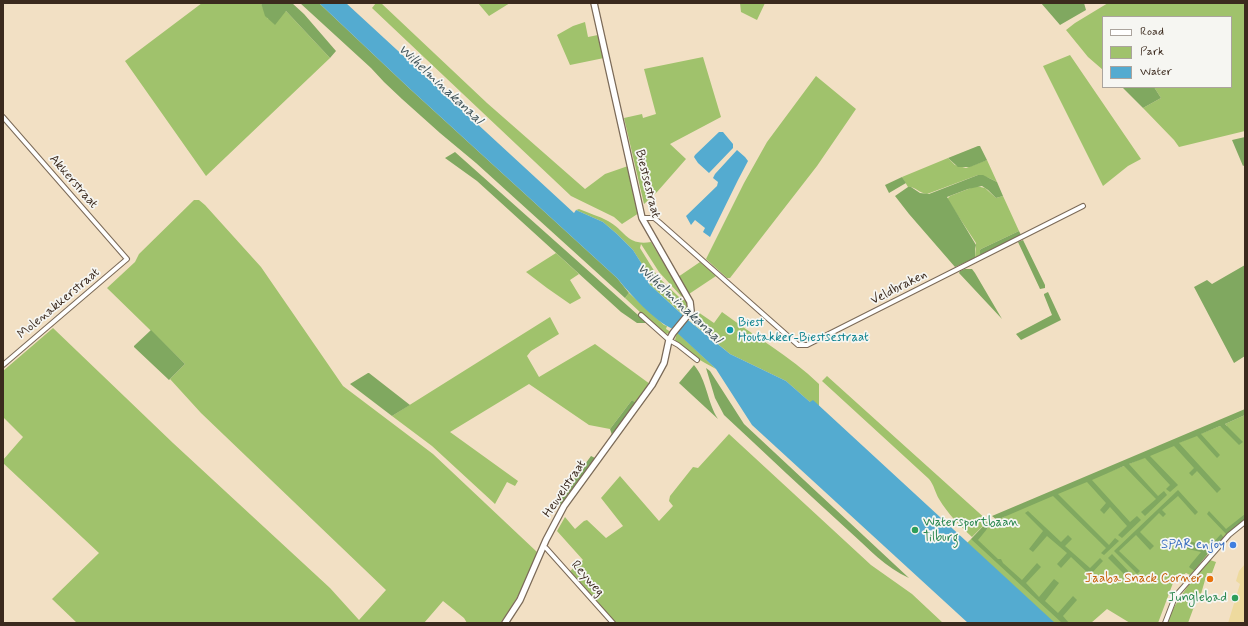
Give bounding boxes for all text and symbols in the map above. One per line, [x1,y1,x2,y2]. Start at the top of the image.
legend [1102,16,1232,88]
text: Road [1140,24,1164,40]
water label: Wilhelminakanaal [394,41,486,129]
text: Park [1140,44,1164,60]
text: Water [1140,64,1172,80]
street label: Biestsestraat [631,148,663,220]
street label: Akkerstraat [45,152,101,212]
water label: Wilhelminakanaal [633,260,725,348]
street label: Molenakkerstraat [15,265,103,343]
street label: Veldbraken [868,267,930,309]
place label: Biest Houtakker-Biestsestraat [738,315,869,346]
marker: Biest Houtakker-Biestsestraat [725,325,735,335]
street label: Heuvelstraat [540,457,590,521]
place label: Watersportbaan Tilburg [923,515,1019,546]
marker: Watersportbaan Tilburg [910,525,920,535]
place label: SPAR enjoy [1161,537,1225,553]
marker: SPAR enjoy [1228,540,1238,550]
street label: Reyweg [567,558,607,600]
place label: Jaaba Snack Corner [1085,571,1202,587]
marker: Jaaba Snack Corner [1205,574,1215,584]
place label: Junglebad [1168,590,1227,606]
marker: Junglebad [1230,593,1240,603]

